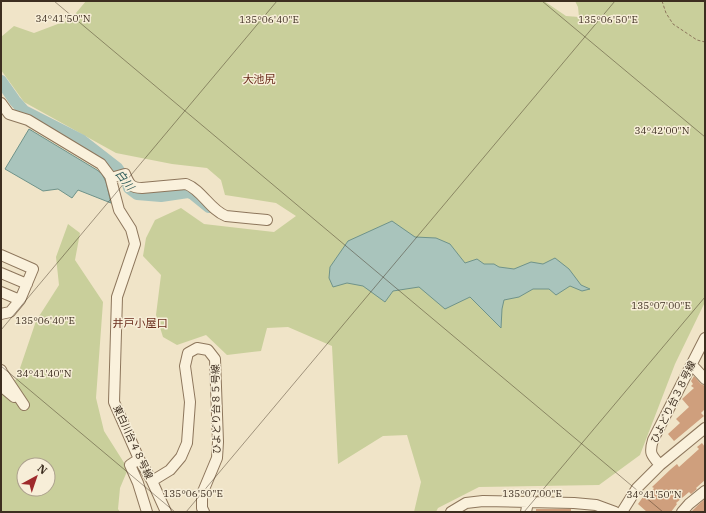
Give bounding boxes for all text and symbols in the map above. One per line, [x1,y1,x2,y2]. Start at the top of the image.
text: 34°41'50"N [36,12,91,25]
text: 135°06'40"E [239,13,299,26]
text: 135°06'50"E [578,13,638,26]
district label: 大池尻 [243,72,276,86]
text: 34°42'00"N [635,124,690,137]
water label: 白川 [113,167,138,194]
text: 135°07'00"E [631,299,691,312]
text: 135°06'40"E [15,314,75,327]
district label: 井戸小屋口 [113,316,168,330]
street label: ひよどり台３８号線 [647,359,699,445]
street label: ひよどり台８５号線 [209,364,223,454]
text: 34°41'40"N [17,367,72,380]
street label: 東白川台４８号線 [110,403,156,481]
north arrow [16,457,56,497]
text: N [35,461,50,478]
text: 135°06'50"E [163,487,223,500]
text: 135°07'00"E [502,487,562,500]
text: 34°41'50"N [627,488,682,501]

